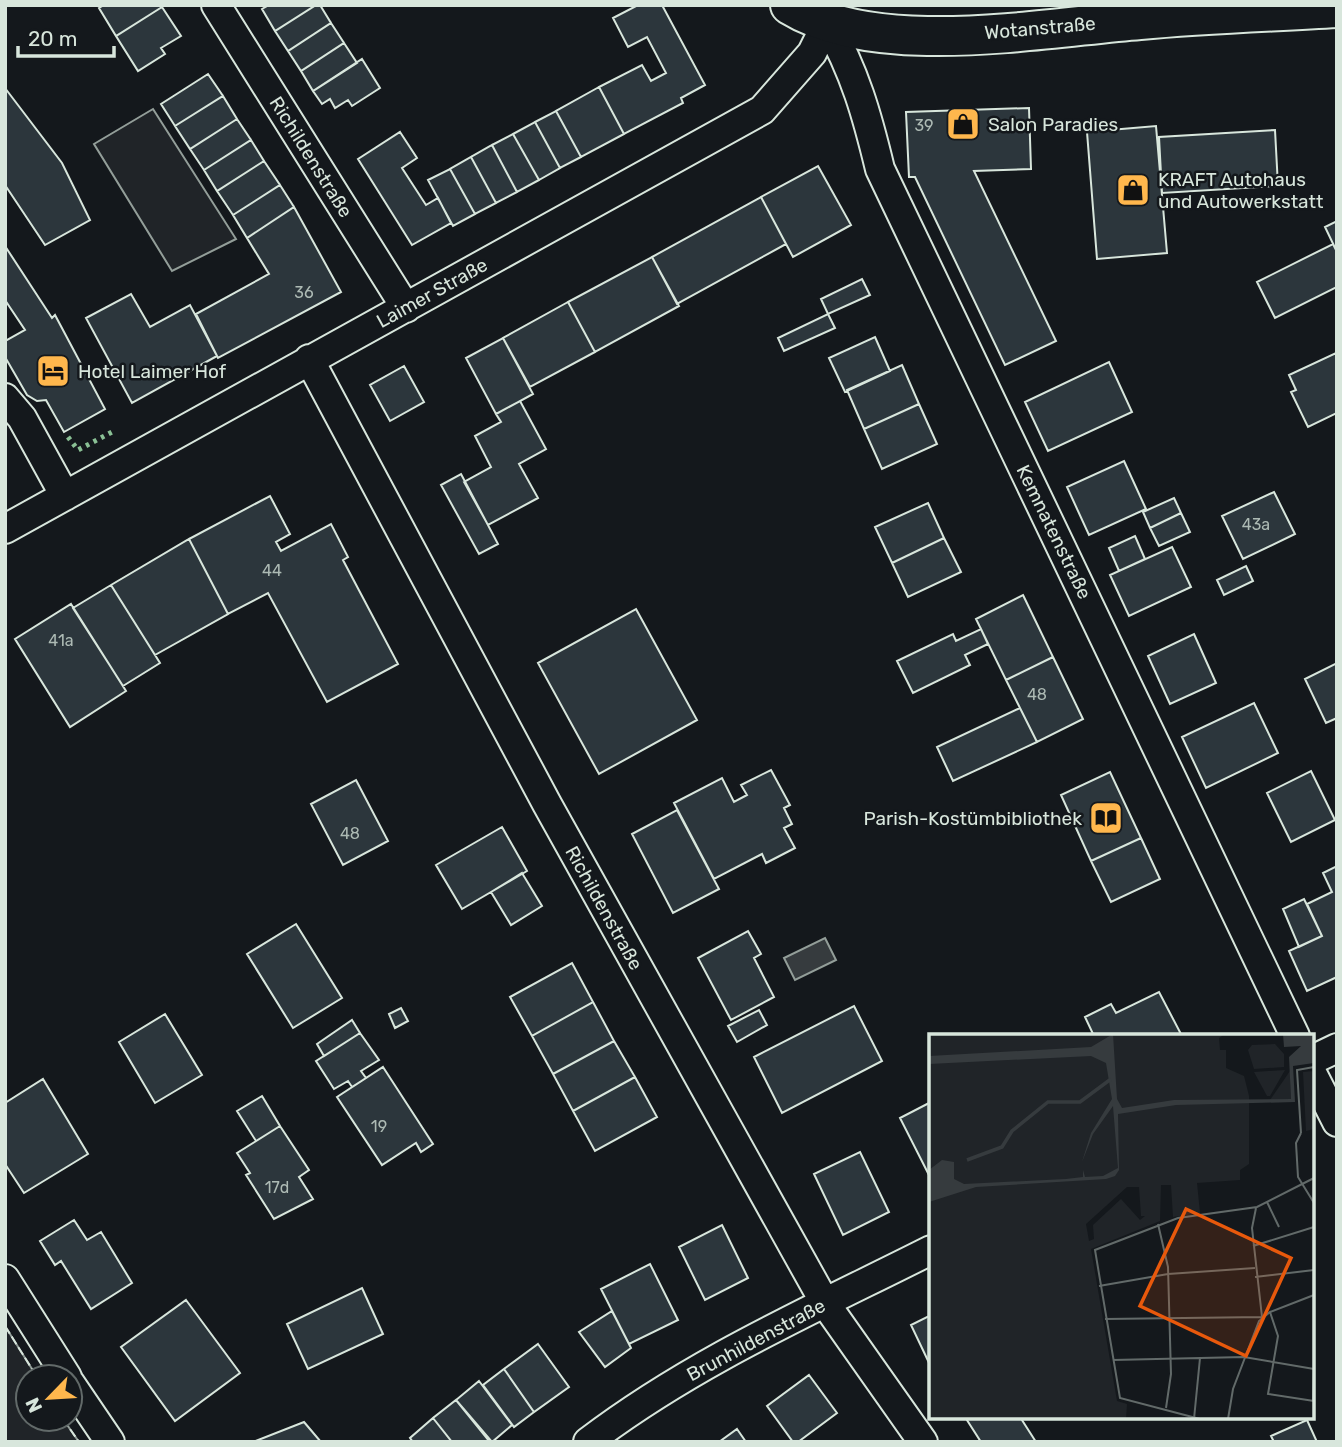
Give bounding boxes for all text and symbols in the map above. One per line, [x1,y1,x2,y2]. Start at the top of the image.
street label: Wotanstraße [983,12,1097,44]
scale bar [18,14,114,58]
text: 20 m [28,26,77,51]
street label: Richildenstraße [265,92,357,222]
shop icon: Salon Paradies [944,105,982,143]
place label: Salon Paradies [988,113,1118,136]
house number: 39 [914,116,934,135]
place label: KRAFT Autohaus und Autowerkstatt [1158,168,1324,213]
shop icon: KRAFT Autohaus und Autowerkstatt [1114,171,1152,209]
street label: Laimer Straße [372,253,492,333]
house number: 36 [294,283,314,302]
hotel icon: Hotel Laimer Hof [34,352,72,390]
place label: Hotel Laimer Hof [78,360,227,383]
street label: Kemnatenstraße [1012,461,1096,603]
house number: 43a [1242,515,1270,534]
house number: 44 [262,561,282,580]
house number: 41a [48,631,74,650]
house number: 48 [1027,685,1047,704]
library icon: Parish-Kostümbibliothek [1087,799,1125,837]
place label: Parish-Kostümbibliothek [863,807,1082,830]
house number: 48 [340,824,360,843]
street label: Richildenstraße [560,842,648,974]
inset map [929,1034,1314,1419]
house number: 19 [371,1117,387,1136]
house number: 17d [265,1178,289,1197]
street label: Brunhildenstraße [683,1294,829,1386]
north arrow [14,1363,84,1433]
text: N [21,1394,47,1416]

